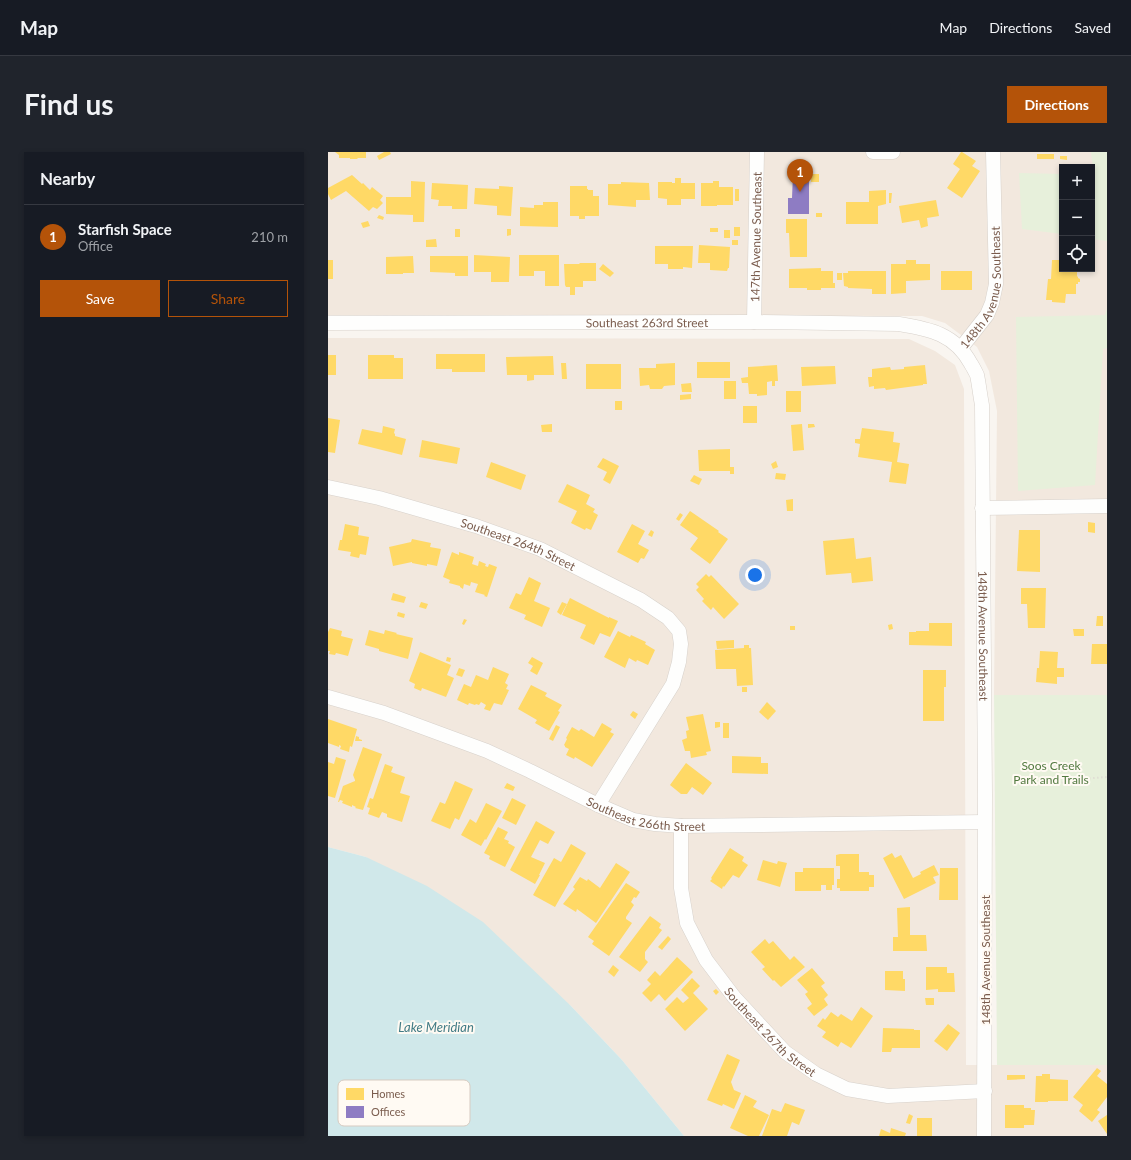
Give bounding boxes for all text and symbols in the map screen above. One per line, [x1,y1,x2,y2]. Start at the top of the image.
text: Map [20,16,58,39]
text: Map [940,19,967,36]
text: Directions [989,19,1052,36]
text: Saved [1074,19,1111,36]
button: Directions [1007,86,1107,123]
text: Find us [24,87,114,121]
pin: 1 [787,159,813,192]
map controls [1059,164,1095,272]
button: + [1059,164,1095,200]
text: Nearby [40,168,95,189]
street label: 147th Avenue Southeast [747,171,764,302]
button: − [1059,200,1095,236]
text: Starfish Space [78,220,172,238]
street label: 148th Avenue Southeast [956,225,1004,351]
text: 1 [49,229,57,245]
text: 210 m [251,229,288,245]
button: locate [1059,236,1095,272]
text: Office [78,238,113,254]
button: Save [40,280,160,317]
button: Share [168,280,288,317]
street label: Southeast 263rd Street [586,315,709,330]
street label: Southeast 264th Street [459,515,579,574]
your location [745,565,765,585]
street label: 148th Avenue Southeast [976,571,992,702]
park label: Soos Creek Park and Trails [1013,758,1089,787]
street label: Southeast 266th Street [584,793,706,834]
street label: 148th Avenue Southeast [978,894,993,1025]
street label: Southeast 267th Street [722,984,820,1080]
water label: Lake Meridian [398,1019,474,1035]
legend [338,1080,470,1126]
text: Homes [371,1087,405,1100]
text: Offices [371,1105,405,1118]

